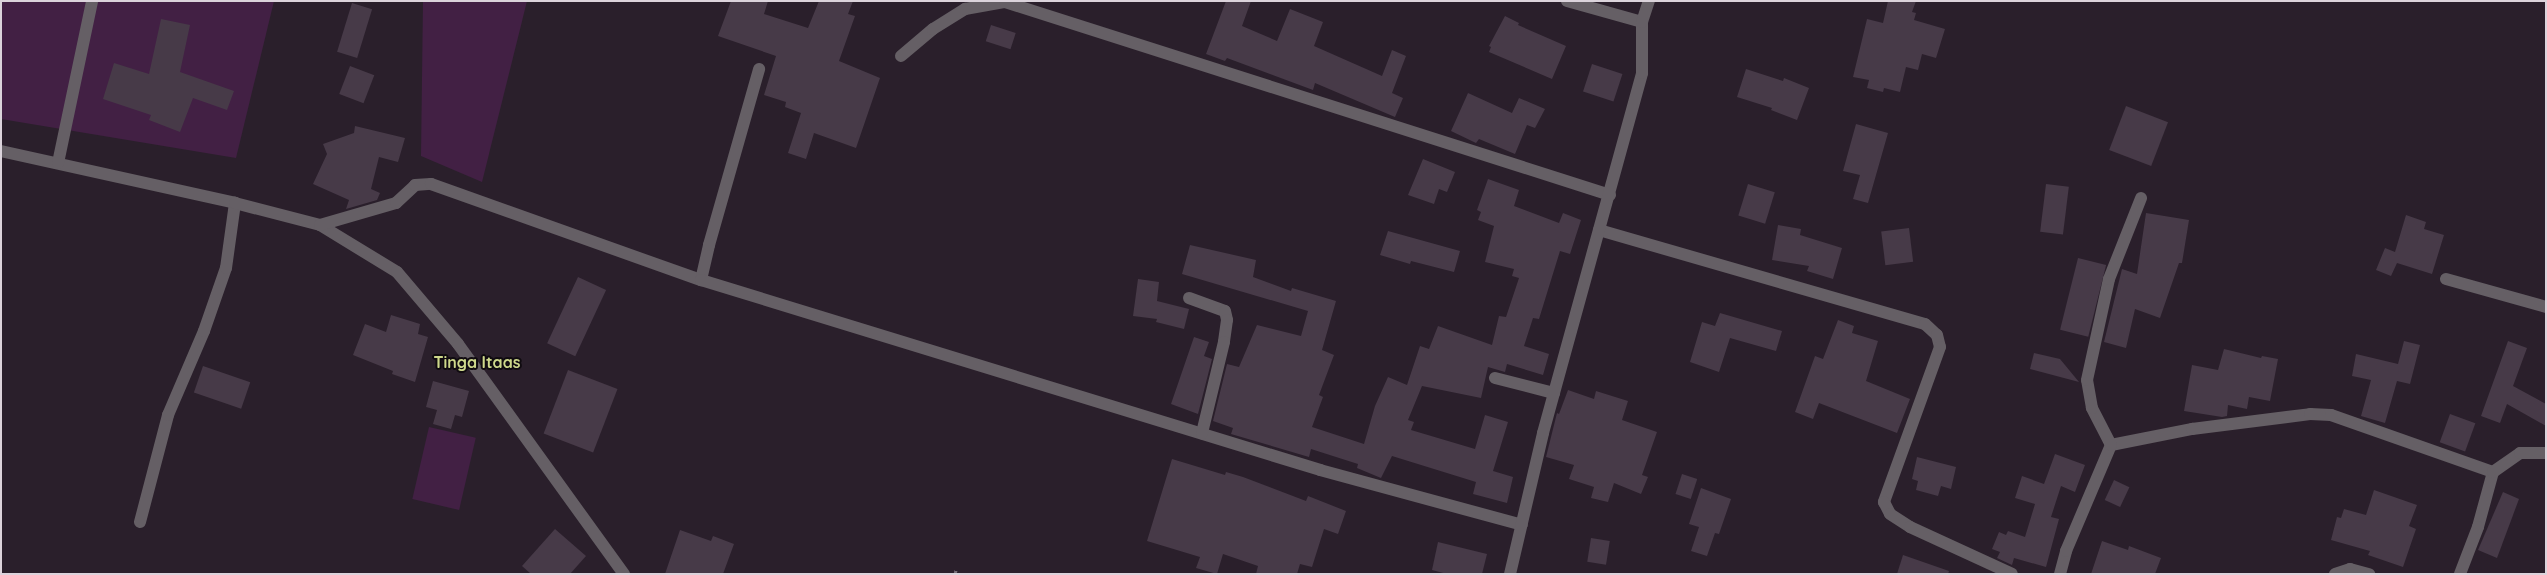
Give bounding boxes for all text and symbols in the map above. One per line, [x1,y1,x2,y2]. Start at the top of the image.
district label: Tinga Itaas [434,352,520,372]

